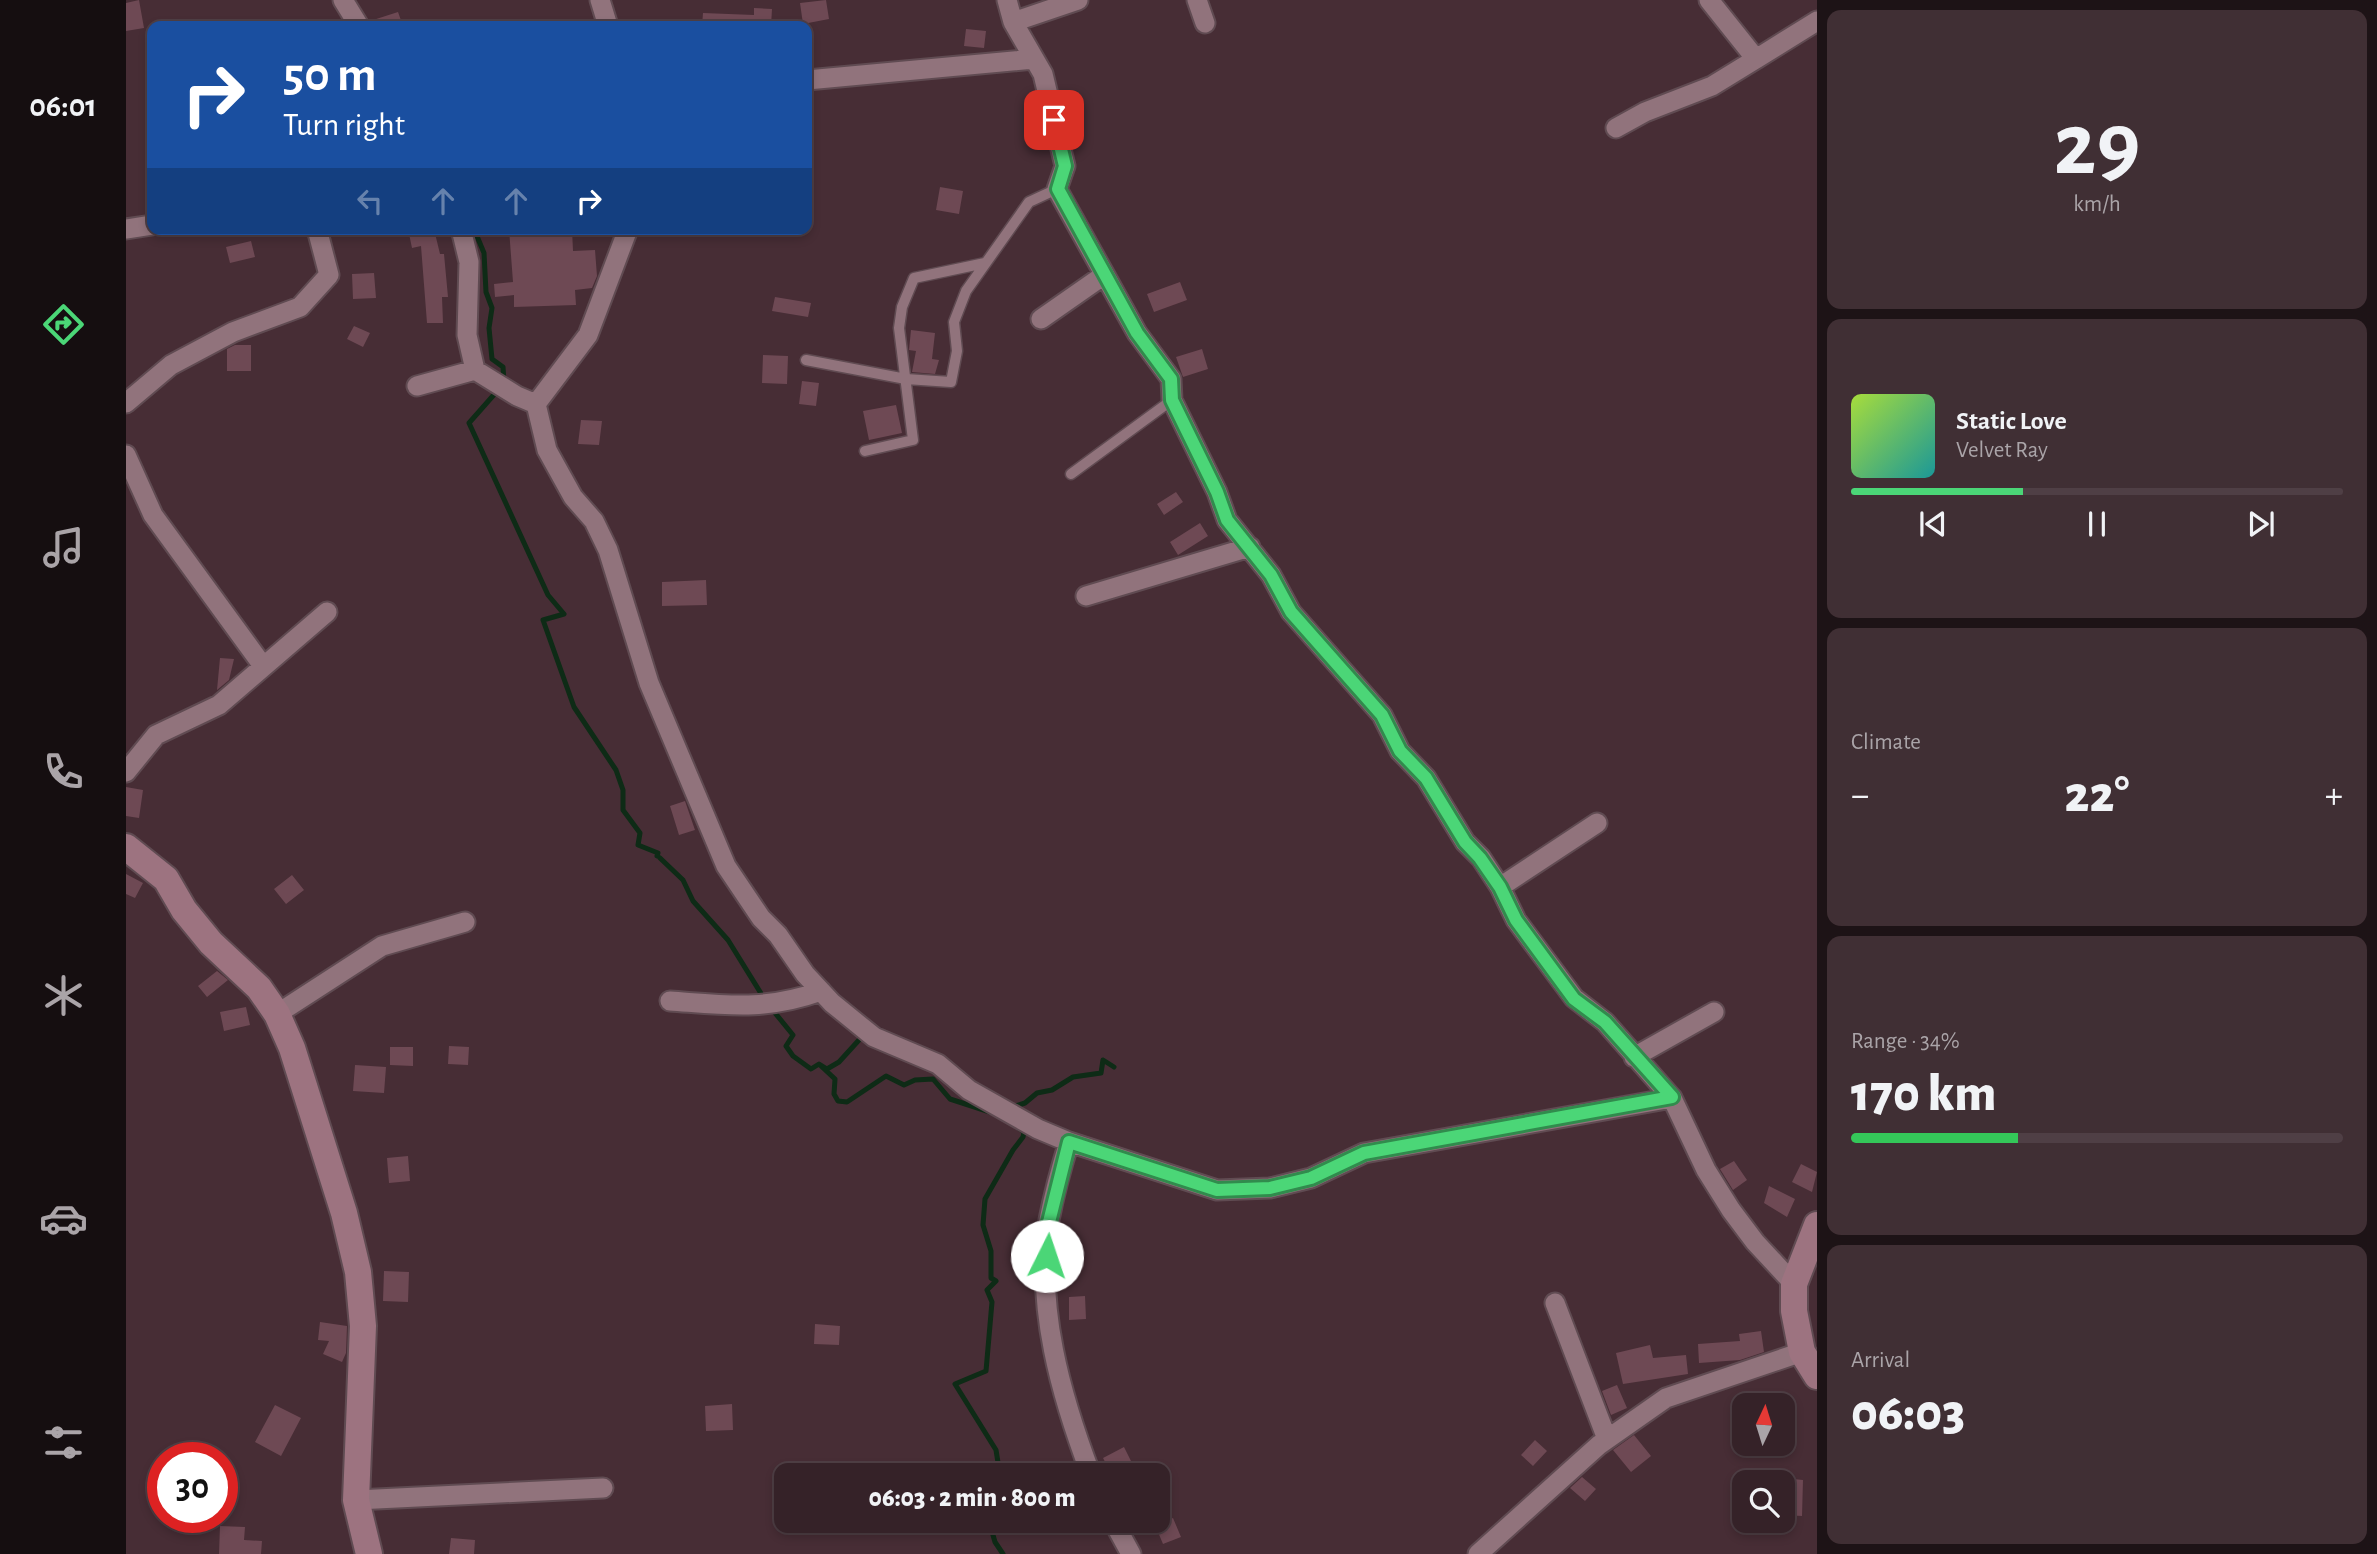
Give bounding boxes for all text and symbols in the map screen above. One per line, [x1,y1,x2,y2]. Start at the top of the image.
icon: right [168,49,259,140]
text: 50 m [283,51,377,100]
text: 06:01 [29,90,97,122]
pin [1024,90,1084,150]
text: 29 [2054,100,2140,191]
icon: arrive [1035,101,1073,139]
text: Turn right [283,109,405,141]
icon: left [351,182,389,220]
icon: ahead [424,182,462,220]
icon: ahead [497,182,535,220]
icon: right [570,182,608,220]
text: km/h [2073,193,2121,216]
icon: directions [39,300,88,349]
text: Static Love [1956,408,2067,434]
text: Velvet Ray [1956,439,2048,462]
icon: previous [1914,505,1952,543]
icon: pause [2078,505,2116,543]
icon: next [2242,505,2280,543]
icon: music [39,523,88,572]
text: Climate [1851,731,1921,754]
icon: phone [39,747,88,796]
text: 22° [2064,769,2130,821]
text: − [1851,777,1869,815]
text: + [2325,777,2343,815]
icon: climate [39,971,88,1020]
text: Range · 34% [1851,1030,1960,1053]
text: 170 km [1851,1068,1996,1120]
icon: car [39,1194,88,1243]
position arrow [1010,1219,1084,1293]
text: Arrival [1851,1349,1910,1372]
text: 06:03 [1851,1387,1965,1439]
north arrow [1732,1393,1796,1456]
map controls [1732,1393,1795,1533]
icon: filters [39,1418,88,1467]
speed limit sign: 30 [147,1442,238,1533]
button: search [1732,1470,1795,1533]
text: 06:03 · 2 min · 800 m [868,1485,1076,1511]

